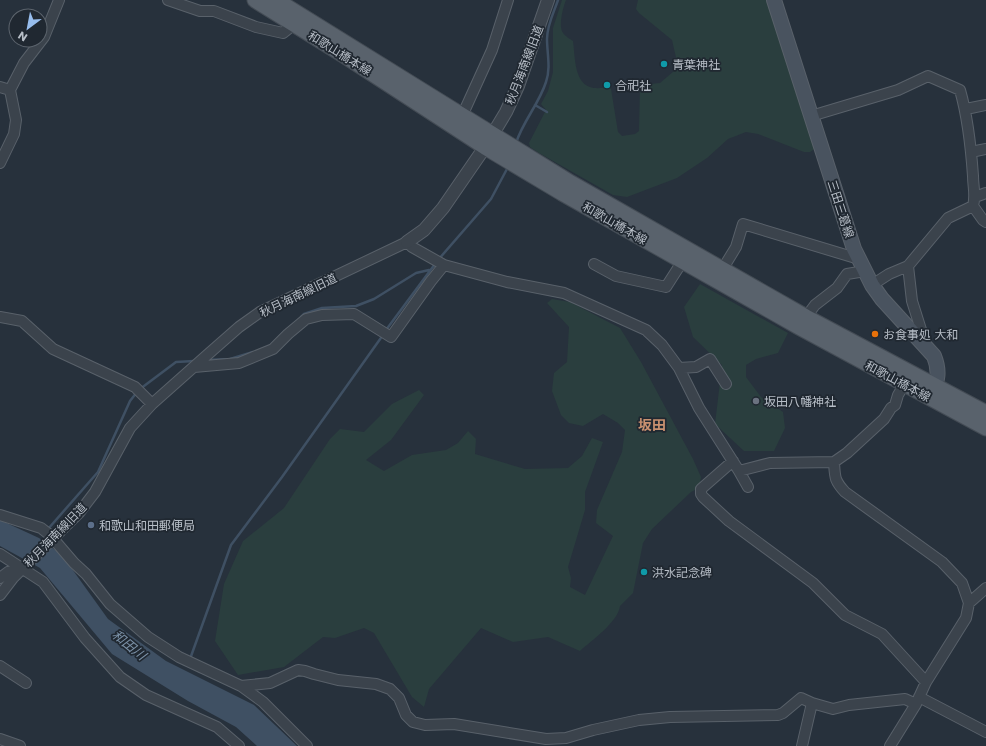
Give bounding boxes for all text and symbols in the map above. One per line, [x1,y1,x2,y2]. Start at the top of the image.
north arrow [8,8,48,48]
street label: 秋月海南線旧道 [501,23,547,107]
street label: 和歌山橋本線 [305,27,375,79]
text: N [15,28,30,45]
place label: 青葉神社 [672,56,720,73]
marker: 青葉神社 [659,59,669,69]
place label: 合祀社 [615,77,651,94]
marker: 合祀社 [602,80,612,90]
street label: 三田三葛線 [824,178,858,240]
street label: 和歌山橋本線 [580,198,650,248]
street label: 秋月海南線旧道 [257,269,339,321]
place label: お食事処 大和 [883,326,958,343]
marker: お食事処 大和 [870,329,880,339]
street label: 和歌山橋本線 [862,357,934,405]
place label: 坂田八幡神社 [764,393,836,410]
marker: 坂田八幡神社 [751,396,761,406]
district label: 坂田 [638,415,666,435]
street label: 秋月海南線旧道 [20,499,90,571]
place label: 和歌山和田郵便局 [99,517,195,534]
marker: 和歌山和田郵便局 [86,520,96,530]
place label: 洪水記念碑 [652,564,712,581]
marker: 洪水記念碑 [639,567,649,577]
water label: 和田川 [108,625,152,666]

